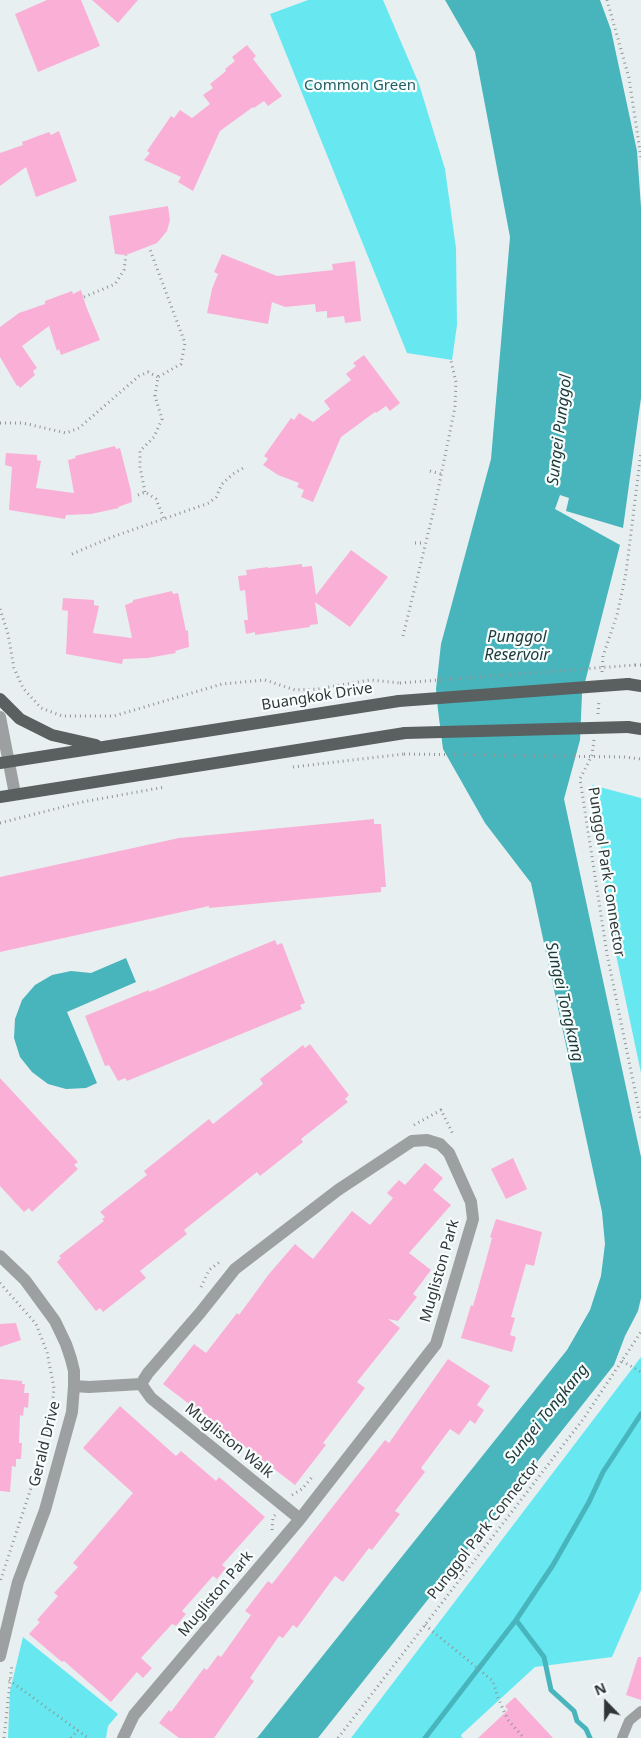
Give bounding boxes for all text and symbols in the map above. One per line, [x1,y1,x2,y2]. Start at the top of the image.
park label: Common Green [304,77,416,95]
water label: Sungei Punggol [544,374,576,486]
water label: Punggol Reservoir [484,627,550,665]
street label: Buangkok Drive [260,679,374,715]
street label: Punggol Park Connector [584,786,628,958]
water label: Sungei Tongkang [541,940,587,1064]
street label: Mugliston Park [417,1217,463,1325]
water label: Sungei Tongkang [501,1361,593,1467]
street label: Gerald Drive [26,1399,64,1489]
street label: Mugliston Walk [181,1400,277,1482]
street label: Punggol Park Connector [424,1457,544,1603]
street label: Mugliston Park [175,1547,257,1641]
north arrow [581,1678,631,1728]
text: N [591,1678,609,1700]

